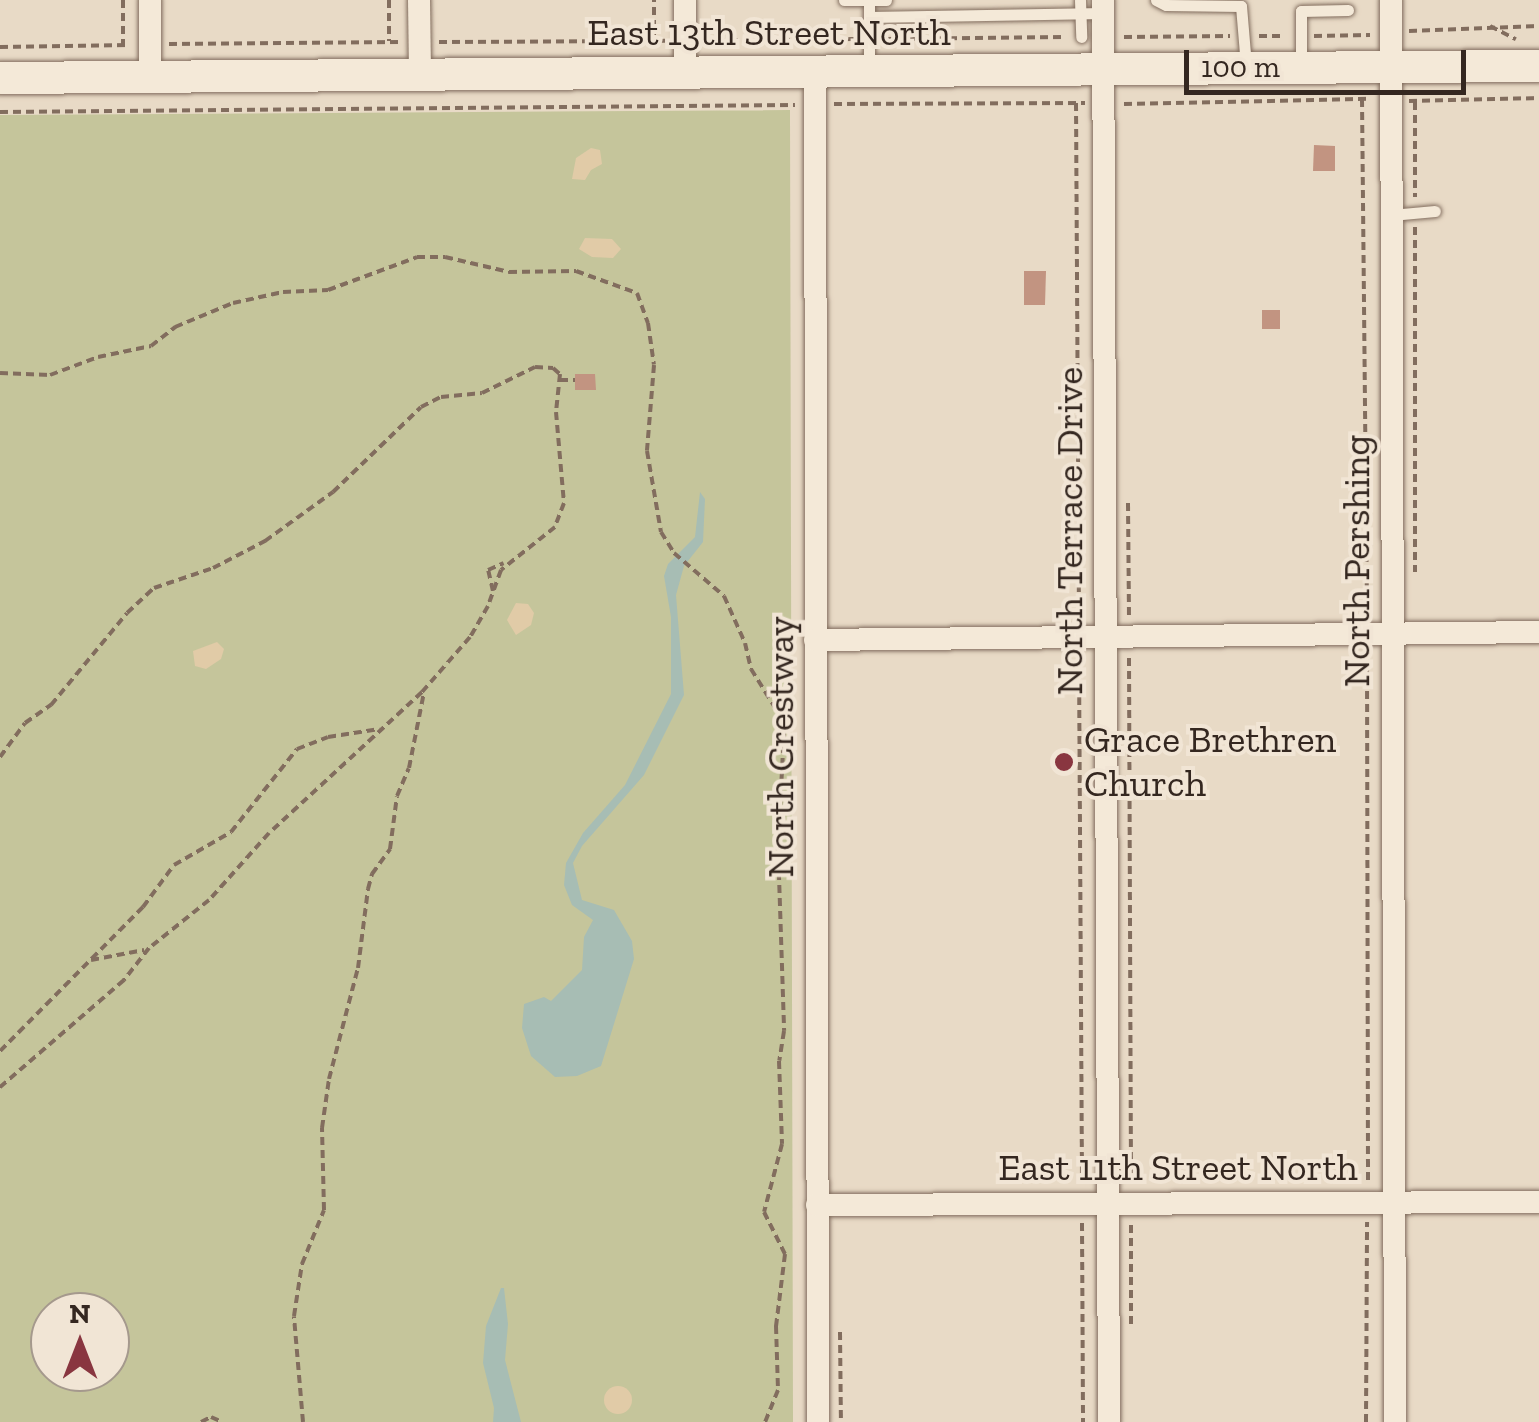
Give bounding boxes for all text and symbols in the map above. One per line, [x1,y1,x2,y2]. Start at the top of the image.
street label: East 13th Street North [587,10,951,56]
scale bar [1189,30,1472,92]
text: 100 m [1201,49,1280,85]
street label: North Terrace Drive [1047,366,1093,696]
street label: North Pershing [1334,435,1380,687]
street label: North Crestway [758,616,804,878]
place label: Grace Brethren Church [1084,717,1336,806]
marker: Grace Brethren Church [1053,751,1075,773]
street label: East 11th Street North [998,1145,1358,1191]
north arrow [30,1292,130,1392]
text: N [69,1297,91,1330]

